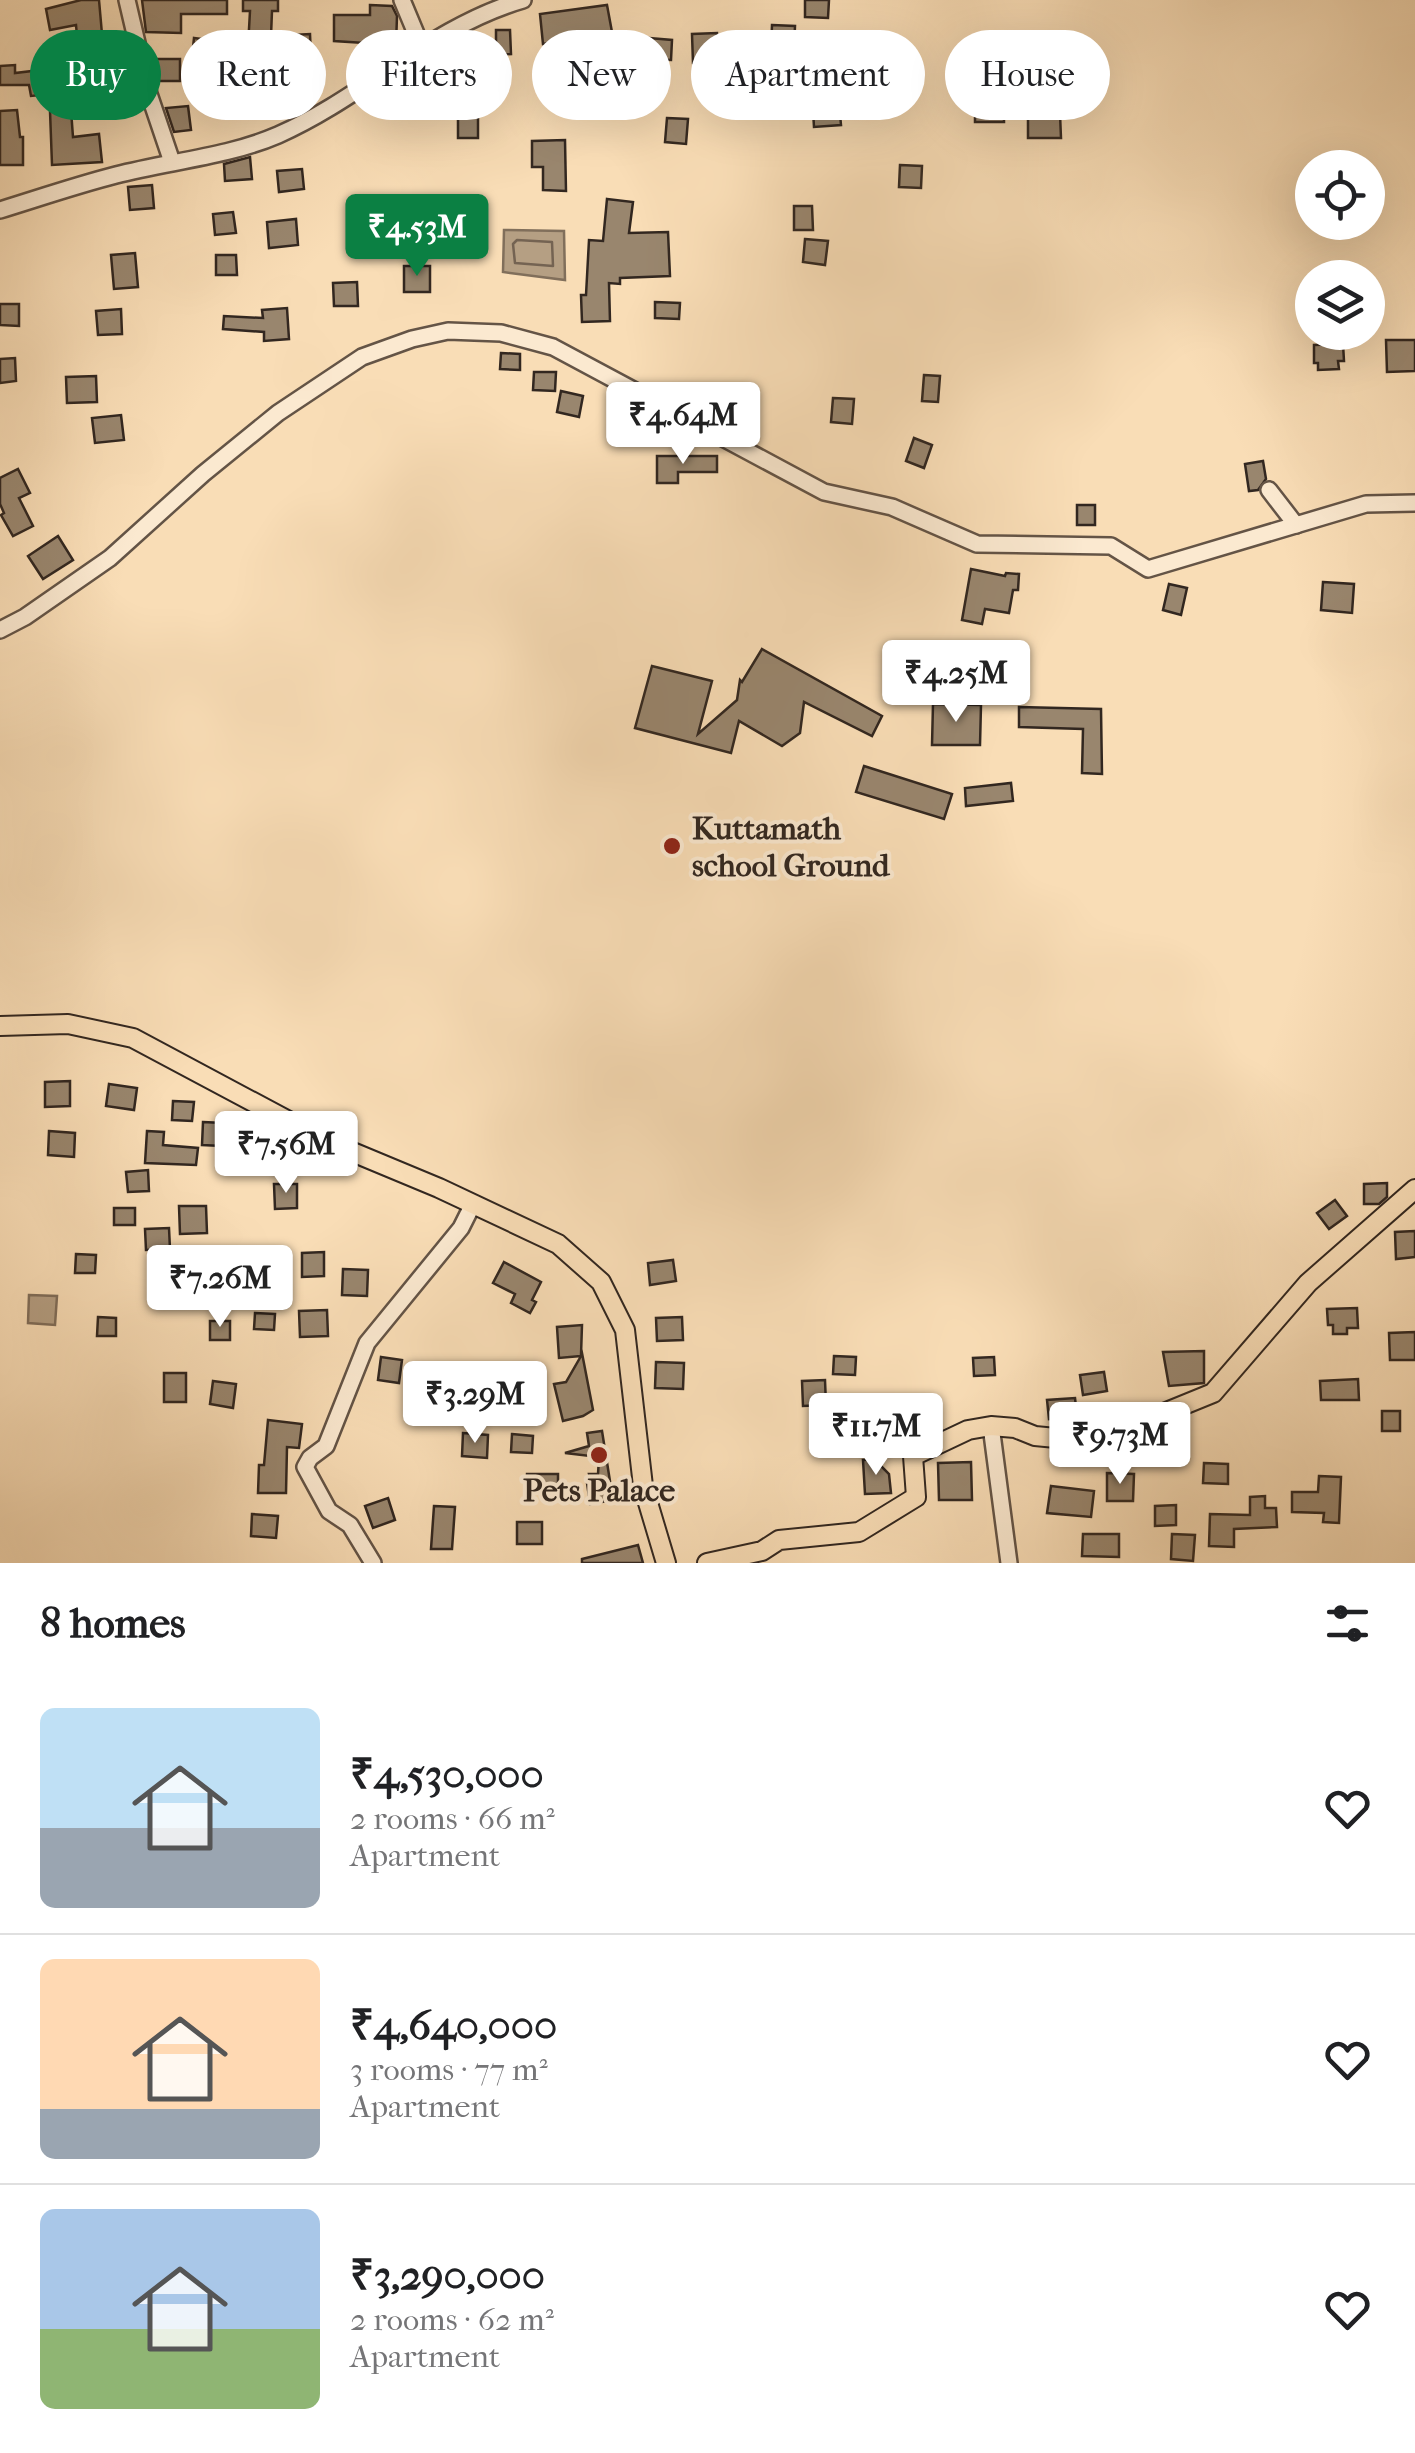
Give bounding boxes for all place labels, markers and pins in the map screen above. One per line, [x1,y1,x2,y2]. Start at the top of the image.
pin: ₹4.53M [336,194,498,279]
pin: ₹4.64M [602,382,764,467]
pin: ₹4.25M [875,640,1037,725]
place label: Kuttamath school Ground [692,810,891,884]
marker: Kuttamath school Ground [661,835,683,857]
pin: ₹7.56M [205,1111,367,1196]
pin: ₹7.26M [139,1245,301,1330]
pin: ₹3.29M [394,1361,556,1446]
pin: ₹11.7M [795,1393,957,1478]
pin: ₹9.73M [1039,1402,1201,1487]
marker: Pets Palace [588,1444,610,1466]
place label: Pets Palace [523,1472,675,1509]

